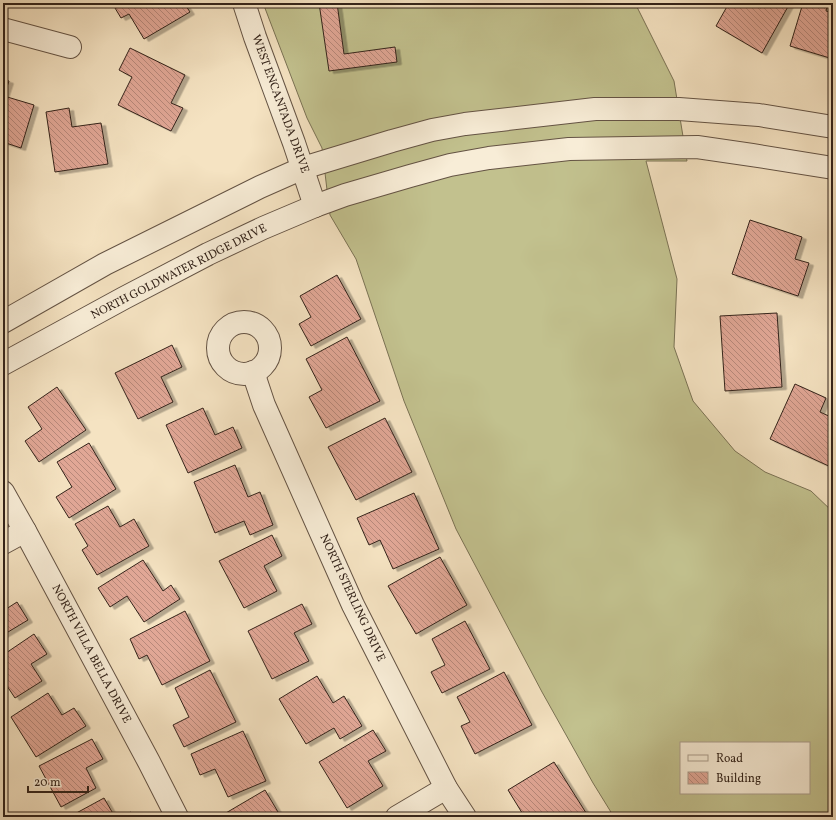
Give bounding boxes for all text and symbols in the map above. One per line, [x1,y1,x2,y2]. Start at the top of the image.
street label: WEST ENCANTADA DRIVE [247,33,313,175]
street label: NORTH GOLDWATER RIDGE DRIVE [88,221,270,323]
street label: NORTH STERLING DRIVE [315,532,389,664]
street label: NORTH VILLA BELLA DRIVE [47,582,135,726]
legend [680,742,810,794]
text: Road [716,751,743,767]
scale bar [28,768,88,794]
text: Building [716,771,761,787]
text: 20 m [34,775,61,791]

